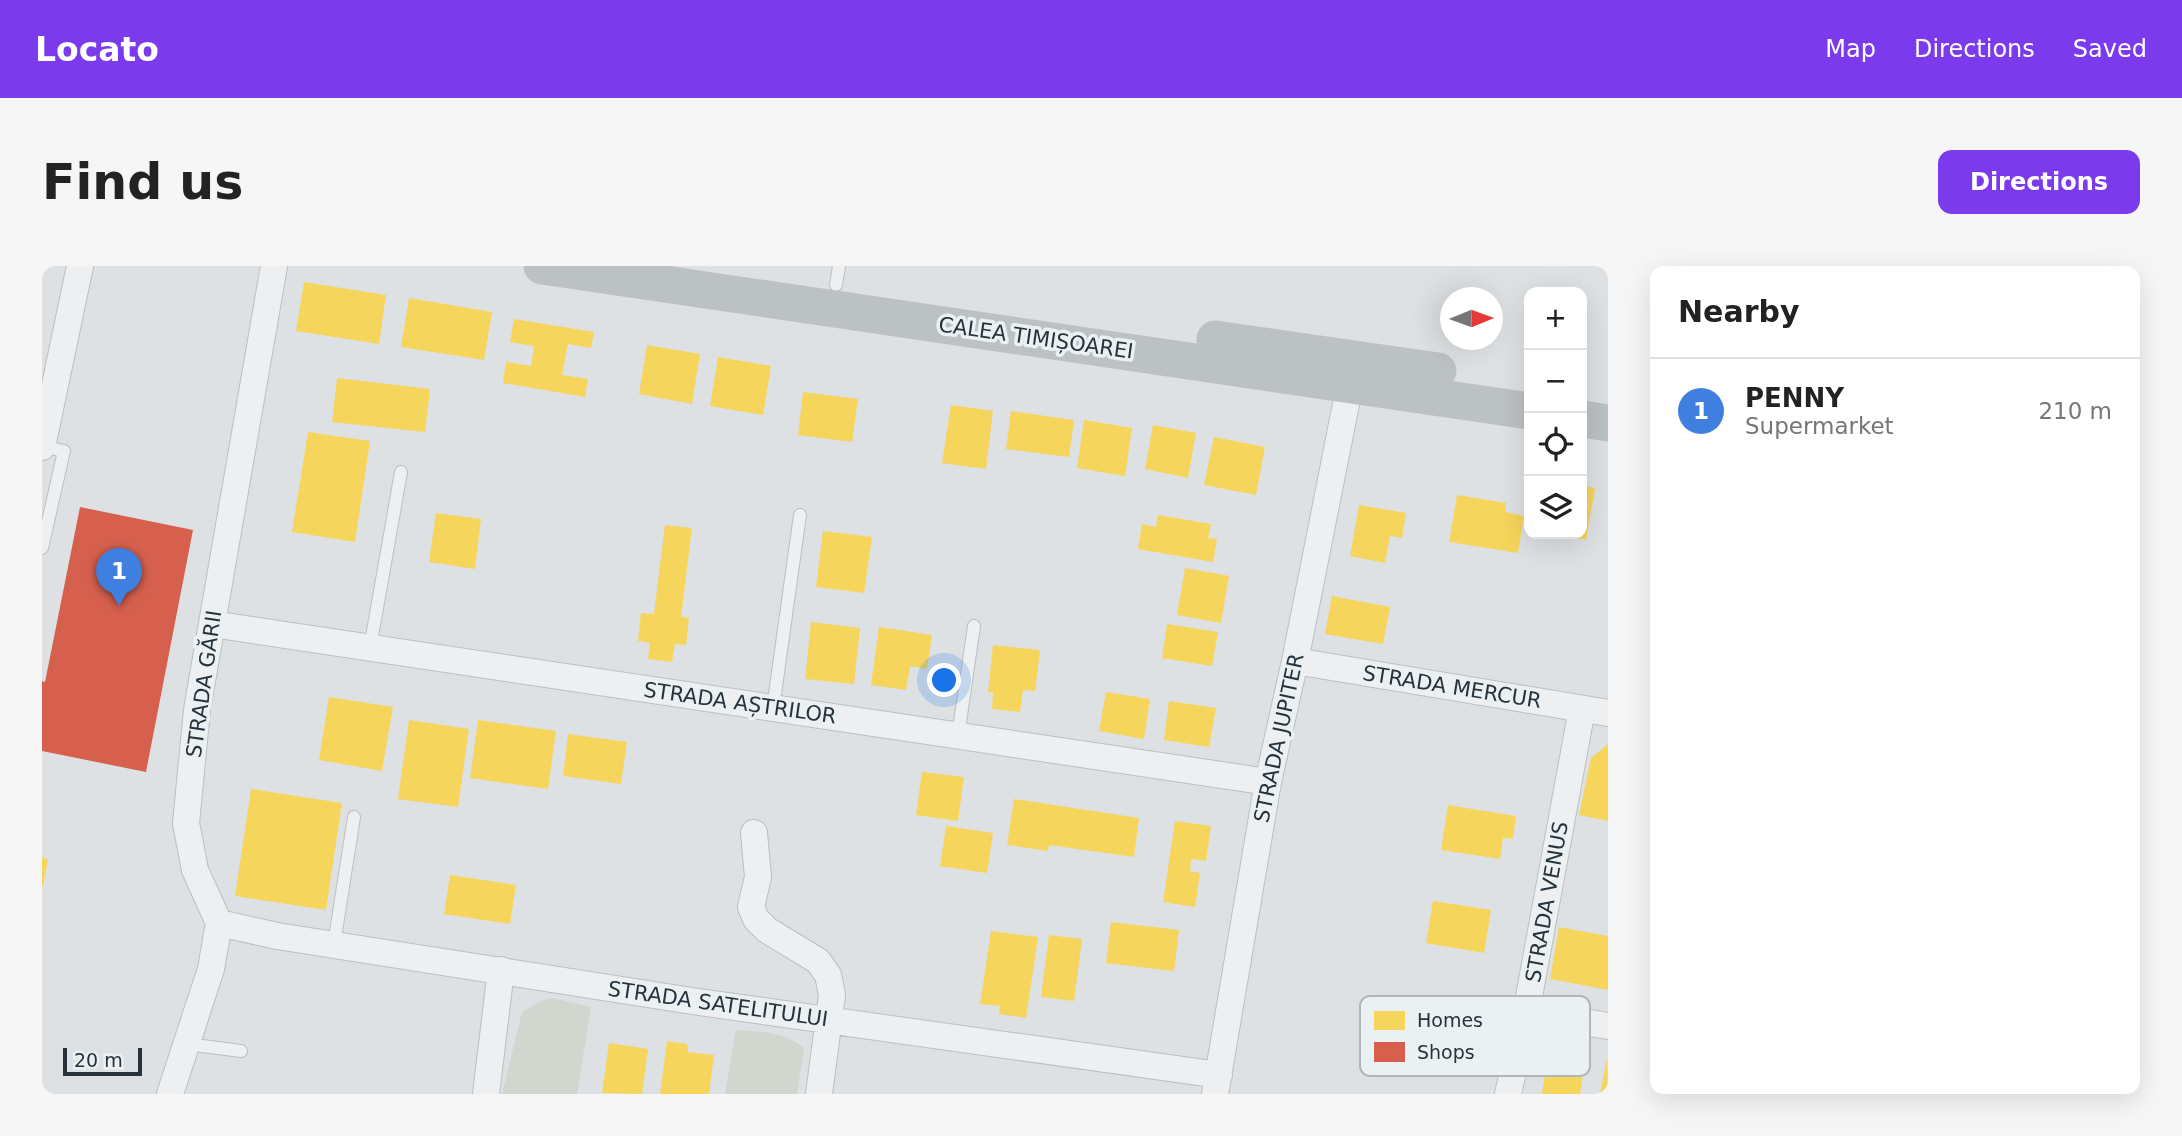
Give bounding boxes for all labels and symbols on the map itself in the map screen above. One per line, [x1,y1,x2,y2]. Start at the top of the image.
north arrow [1440,287,1503,350]
street label: CALEA TIMIȘOAREI [937,312,1135,364]
pin: 1 [96,548,142,606]
street label: STRADA GĂRII [180,608,226,759]
street label: STRADA JUPITER [1249,651,1309,825]
street label: STRADA MERCUR [1361,661,1543,713]
your location [927,663,961,697]
street label: STRADA AȘTRILOR [642,678,838,728]
street label: STRADA VENUS [1521,820,1573,984]
street label: STRADA SATELITULUI [606,977,830,1031]
legend [1360,996,1590,1076]
text: Homes [1417,1009,1483,1031]
text: Shops [1417,1041,1475,1063]
scale bar [63,1045,142,1077]

